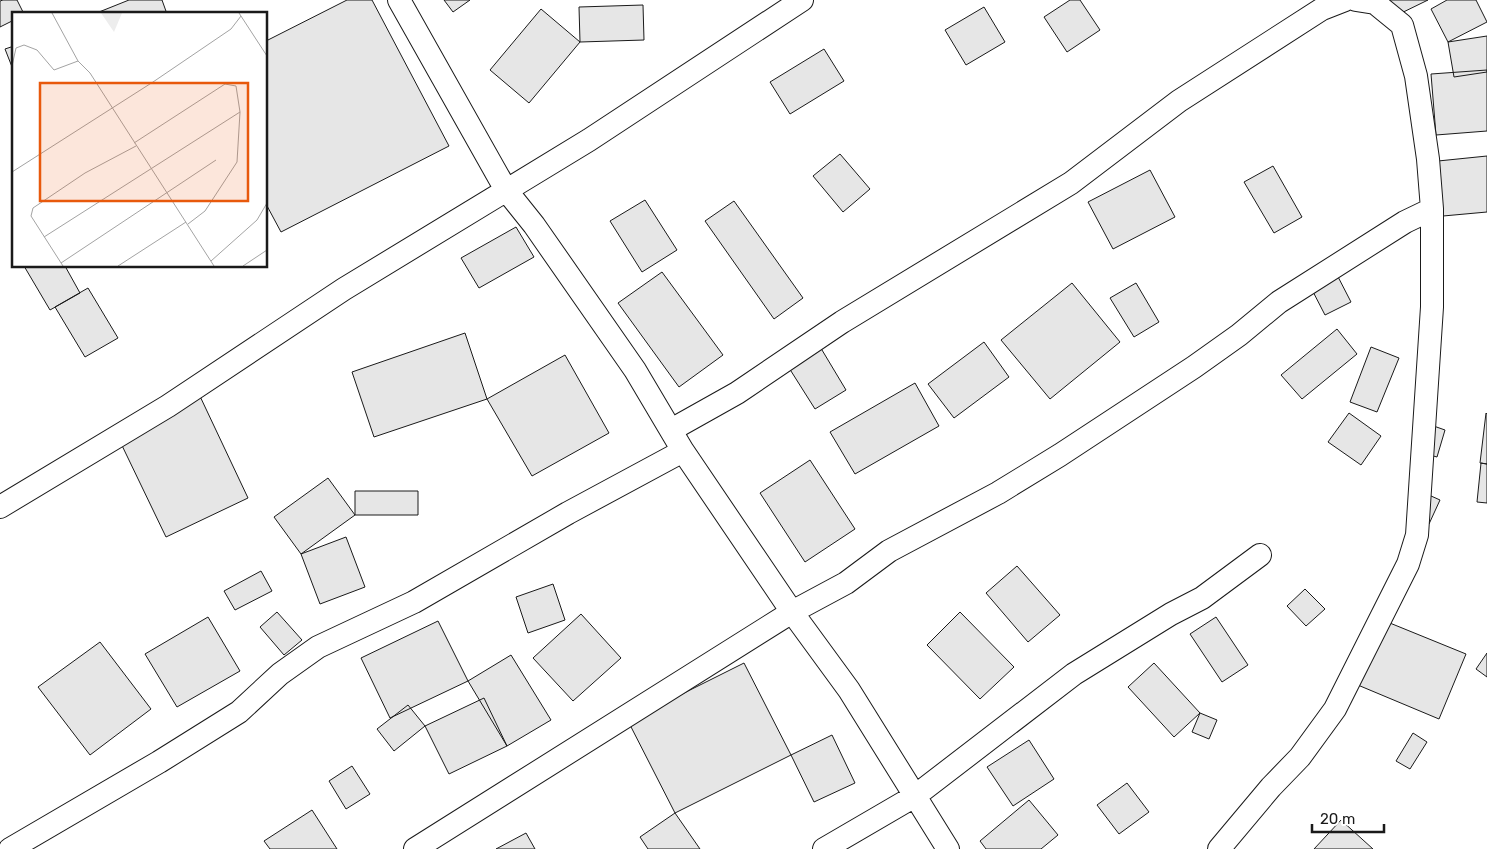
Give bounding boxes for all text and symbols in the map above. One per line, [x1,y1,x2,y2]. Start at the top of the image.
inset map [12,12,268,268]
scale bar [1312,802,1384,834]
text: 20 m [1320,810,1355,828]

